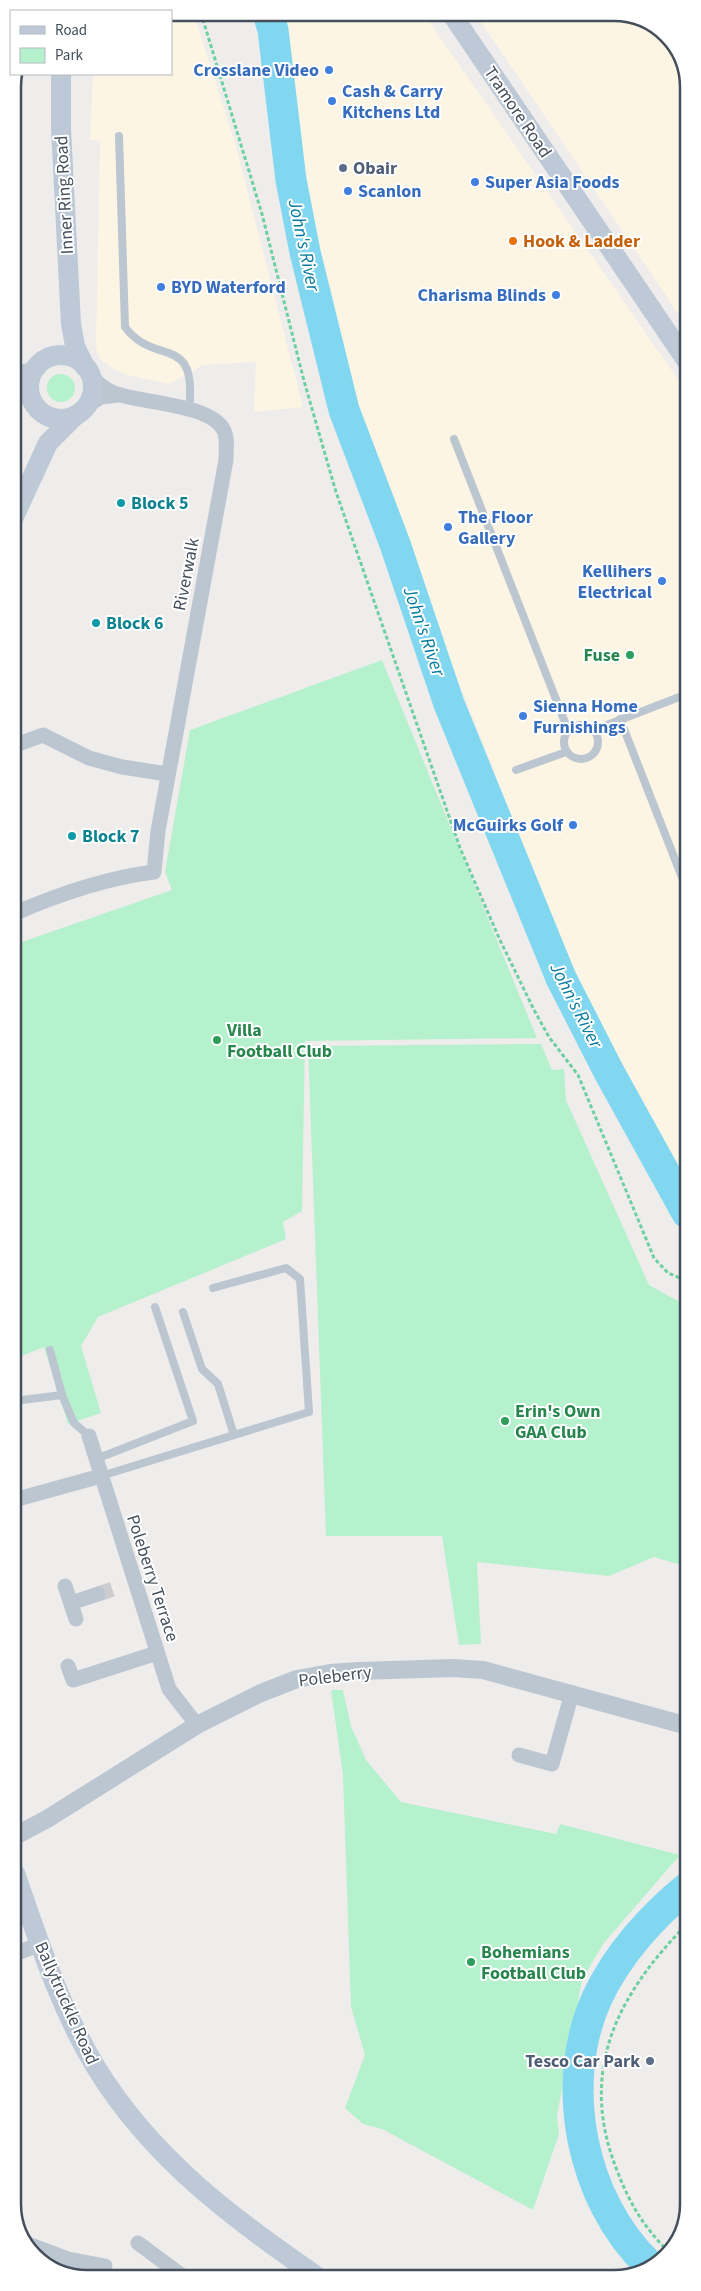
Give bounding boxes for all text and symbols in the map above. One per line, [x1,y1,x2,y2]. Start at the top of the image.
legend [10,10,172,75]
text: Road [55,20,87,41]
text: Park [55,45,84,66]
place label: Crosslane Video [193,58,319,83]
street label: Tramore Road [478,62,557,163]
marker: Crosslane Video [323,64,335,76]
place label: Cash & Carry Kitchens Ltd [342,79,444,125]
marker: Cash & Carry Kitchens Ltd [326,95,338,107]
street label: Inner Ring Road [49,135,80,255]
place label: Obair [353,156,398,181]
marker: Obair [337,162,349,174]
place label: Super Asia Foods [485,170,620,195]
marker: Super Asia Foods [469,176,481,188]
place label: Scanlon [358,179,421,204]
marker: Scanlon [342,185,354,197]
water label: John's River [280,196,327,295]
place label: Hook & Ladder [523,229,641,254]
marker: Hook & Ladder [507,235,519,247]
place label: BYD Waterford [171,275,286,300]
marker: BYD Waterford [155,281,167,293]
place label: Charisma Blinds [418,283,546,308]
marker: Charisma Blinds [550,289,562,301]
place label: Block 5 [131,491,188,516]
marker: Block 5 [115,497,127,509]
place label: The Floor Gallery [458,505,534,551]
marker: The Floor Gallery [442,521,454,533]
street label: Riverwalk [167,535,206,613]
place label: Kellihers Electrical [578,559,652,605]
marker: Kellihers Electrical [656,575,668,587]
water label: John's River [395,582,452,681]
place label: Block 6 [106,611,163,636]
marker: Block 6 [90,617,102,629]
place label: Fuse [583,643,620,668]
marker: Fuse [624,649,636,661]
place label: Sienna Home Furnishings [533,694,638,740]
marker: Sienna Home Furnishings [517,710,529,722]
place label: McGuirks Golf [453,813,564,838]
marker: McGuirks Golf [567,819,579,831]
place label: Block 7 [82,824,139,849]
marker: Block 7 [66,830,78,842]
water label: John's River [542,957,610,1055]
place label: Villa Football Club [226,1018,332,1064]
marker: Villa Football Club [211,1034,223,1046]
place label: Erin's Own GAA Club [515,1399,600,1445]
marker: Erin's Own GAA Club [499,1415,511,1427]
street label: Poleberry Terrace [120,1511,185,1645]
street label: Poleberry [297,1660,374,1693]
street label: Ballytruckle Road [28,1938,105,2069]
place label: Bohemians Football Club [481,1940,586,1986]
marker: Bohemians Football Club [465,1956,477,1968]
place label: Tesco Car Park [525,2049,640,2074]
marker: Tesco Car Park [644,2055,656,2067]

